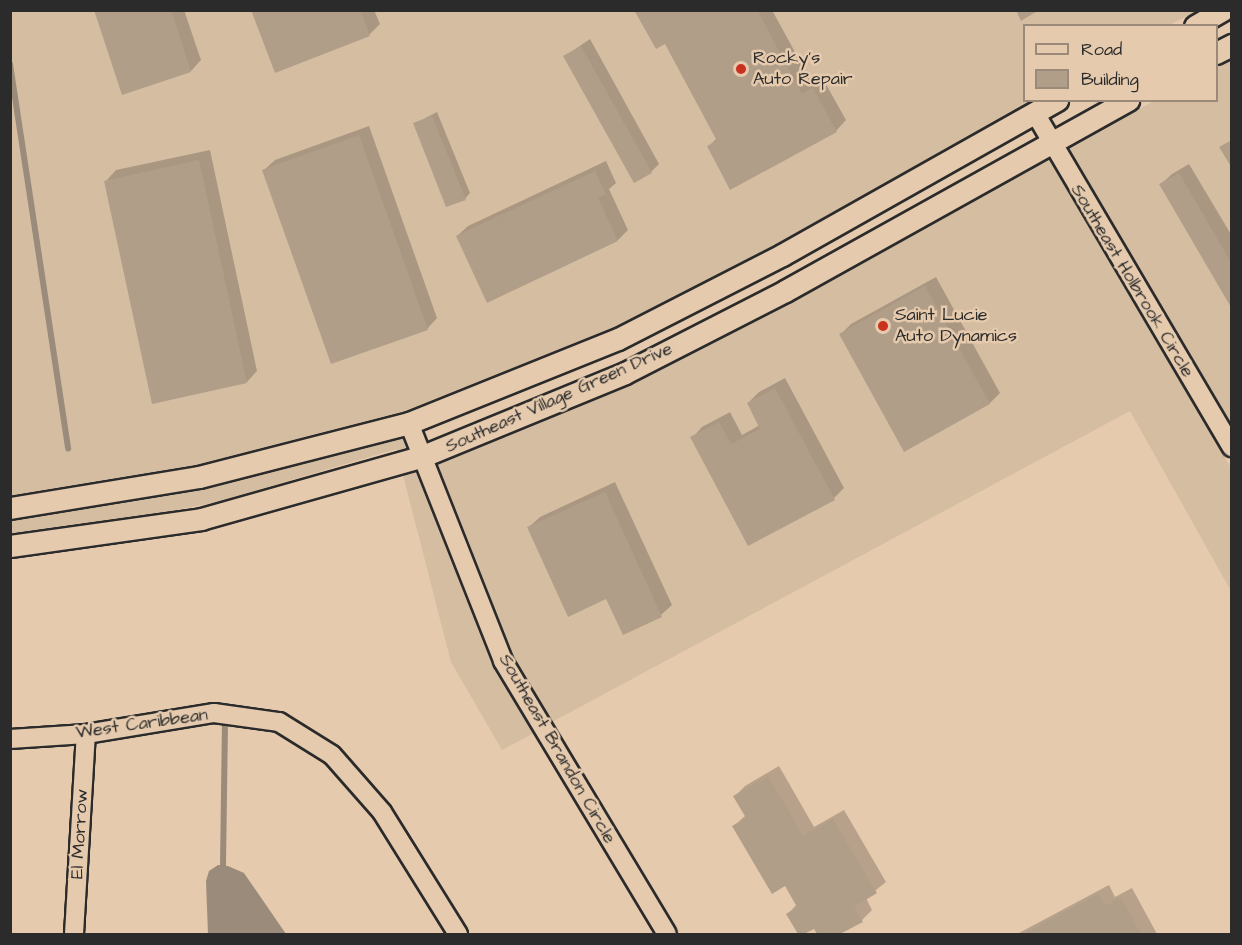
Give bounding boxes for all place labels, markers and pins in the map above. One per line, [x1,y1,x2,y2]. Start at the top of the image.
place label: Rocky's Auto Repair [753,48,853,90]
marker: Rocky's Auto Repair [734,62,748,76]
place label: Saint Lucie Auto Dynamics [895,305,1017,348]
marker: Saint Lucie Auto Dynamics [876,319,890,333]

